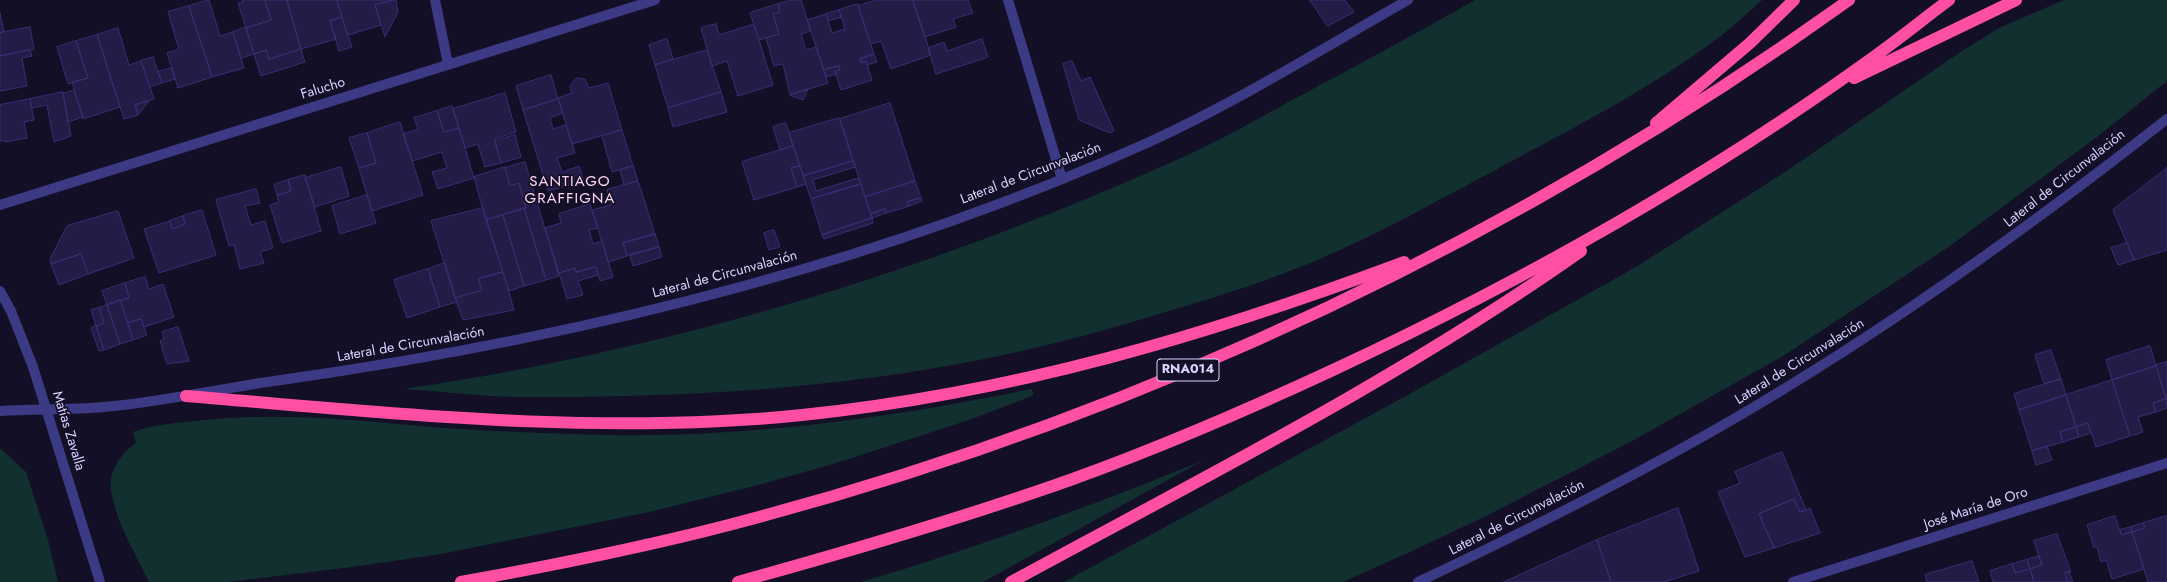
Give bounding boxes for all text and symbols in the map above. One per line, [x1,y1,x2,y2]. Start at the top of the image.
street label: Falucho [299,74,347,104]
street label: Lateral de Circunvalación [2001,126,2129,232]
street label: Lateral de Circunvalación [958,139,1104,209]
district label: SANTIAGO GRAFFIGNA [525,173,615,208]
street label: Lateral de Circunvalación [651,248,799,302]
street label: Lateral de Circunvalación [1732,315,1868,409]
street label: Lateral de Circunvalación [336,324,486,366]
road number: RNA014 [1157,359,1219,381]
street label: Matías Zavalla [48,389,88,473]
street label: Lateral de Circunvalación [1447,477,1587,559]
street label: José María de Oro [1922,484,2030,534]

